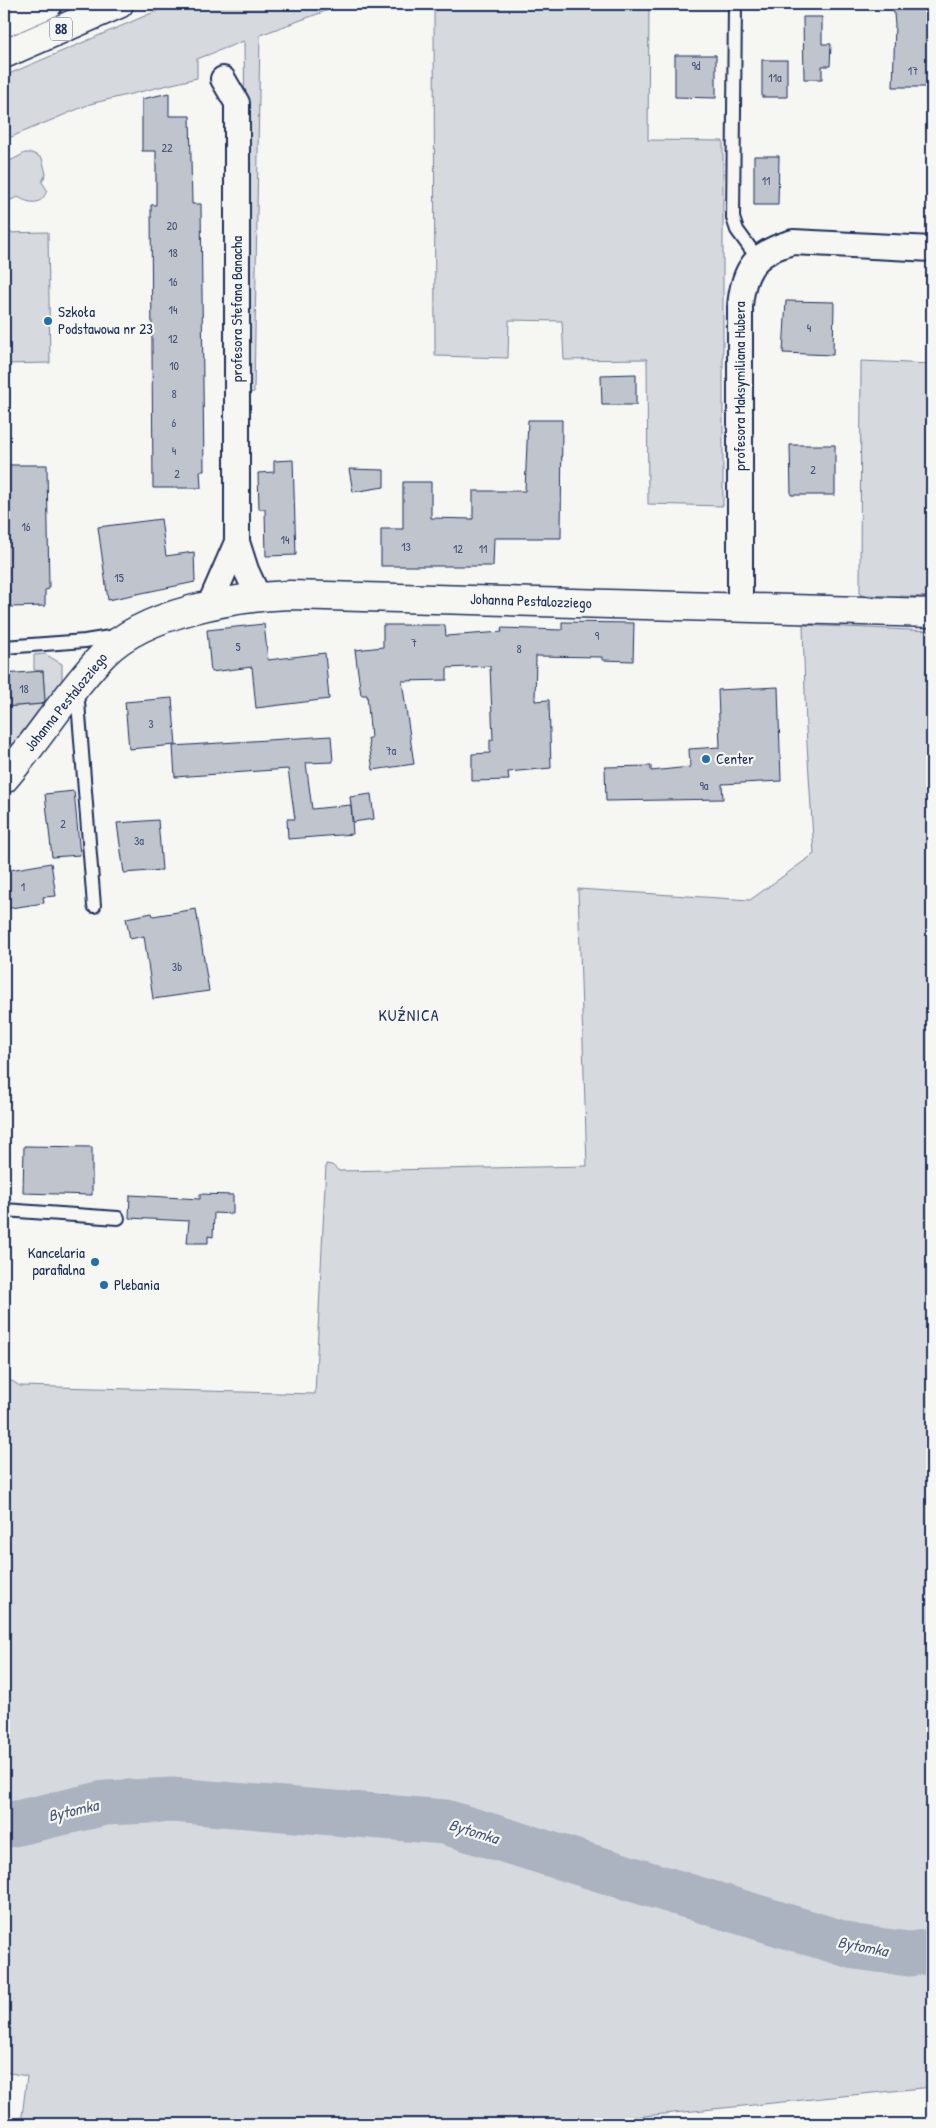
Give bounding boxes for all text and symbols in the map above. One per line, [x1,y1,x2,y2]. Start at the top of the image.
road number: 88 [50,18,72,40]
house number: 9d [691,57,701,74]
house number: 17 [908,62,918,79]
house number: 11a [768,69,782,86]
house number: 22 [161,139,173,156]
house number: 11 [762,172,770,189]
house number: 20 [167,217,178,234]
street label: profesora Stefana Banacha [226,236,247,382]
house number: 18 [168,244,178,261]
house number: 16 [168,273,178,290]
place label: Szkoła Podstawowa nr 23 [58,301,153,339]
house number: 14 [169,301,178,318]
street label: profesora Maksymiliana Hubera [729,301,750,471]
marker: Szkoła Podstawowa nr 23 [42,315,54,327]
house number: 4 [807,319,812,336]
house number: 12 [168,330,178,347]
house number: 10 [169,357,179,374]
house number: 8 [171,385,177,402]
house number: 6 [172,414,177,431]
house number: 4 [172,442,177,459]
house number: 2 [810,461,816,478]
house number: 2 [174,465,180,482]
house number: 16 [21,518,31,535]
house number: 14 [281,531,290,548]
house number: 13 [401,538,411,555]
house number: 12 [453,540,463,557]
house number: 11 [479,540,487,557]
house number: 15 [114,569,124,586]
street label: Johanna Pestalozziego [470,588,592,613]
house number: 9 [595,627,600,644]
house number: 7 [411,634,417,651]
house number: 5 [235,638,241,655]
house number: 8 [516,640,522,657]
street label: Johanna Pestalozziego [19,648,112,756]
house number: 18 [19,680,29,697]
house number: 3 [148,715,154,732]
house number: 7a [386,742,397,759]
place label: Center [716,748,754,769]
marker: Center [700,753,712,765]
house number: 9a [699,777,709,794]
house number: 2 [60,815,66,832]
house number: 3a [134,832,144,849]
house number: 1 [21,878,25,895]
house number: 3b [172,958,182,975]
district label: KUŹNICA [378,1004,440,1026]
place label: Kancelaria parafialna [28,1242,85,1280]
marker: Kancelaria parafialna [89,1256,101,1268]
place label: Plebania [114,1274,159,1295]
marker: Plebania [98,1279,110,1291]
water label: Bytomka [46,1793,102,1826]
water label: Bytomka [447,1813,503,1849]
water label: Bytomka [836,1930,892,1962]

